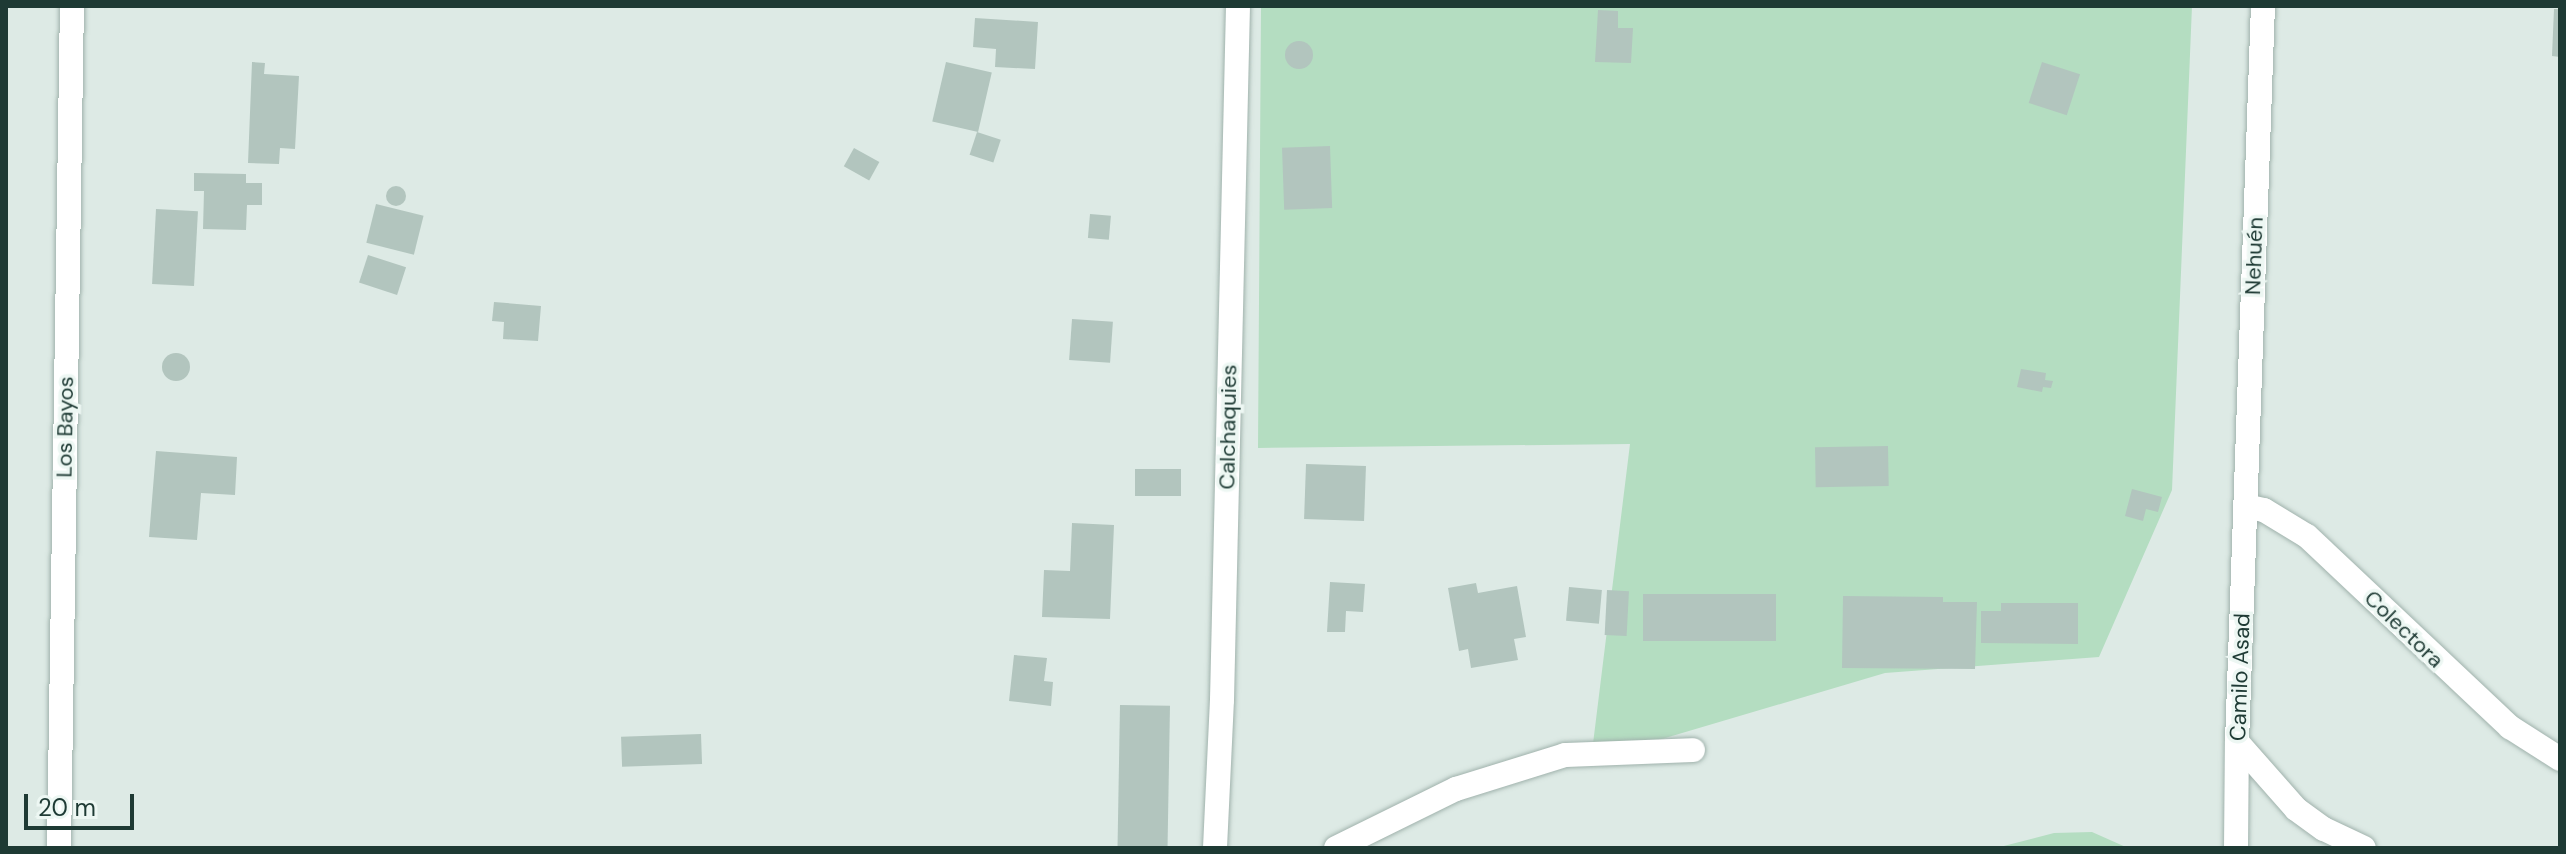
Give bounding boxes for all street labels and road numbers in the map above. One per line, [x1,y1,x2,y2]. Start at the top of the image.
street label: Nehuén [2239,217,2269,295]
street label: Calchaquies [1214,364,1242,490]
street label: Los Bayos [51,376,79,478]
street label: Colectora [2359,585,2449,673]
street label: Camilo Asad [2225,613,2255,741]

